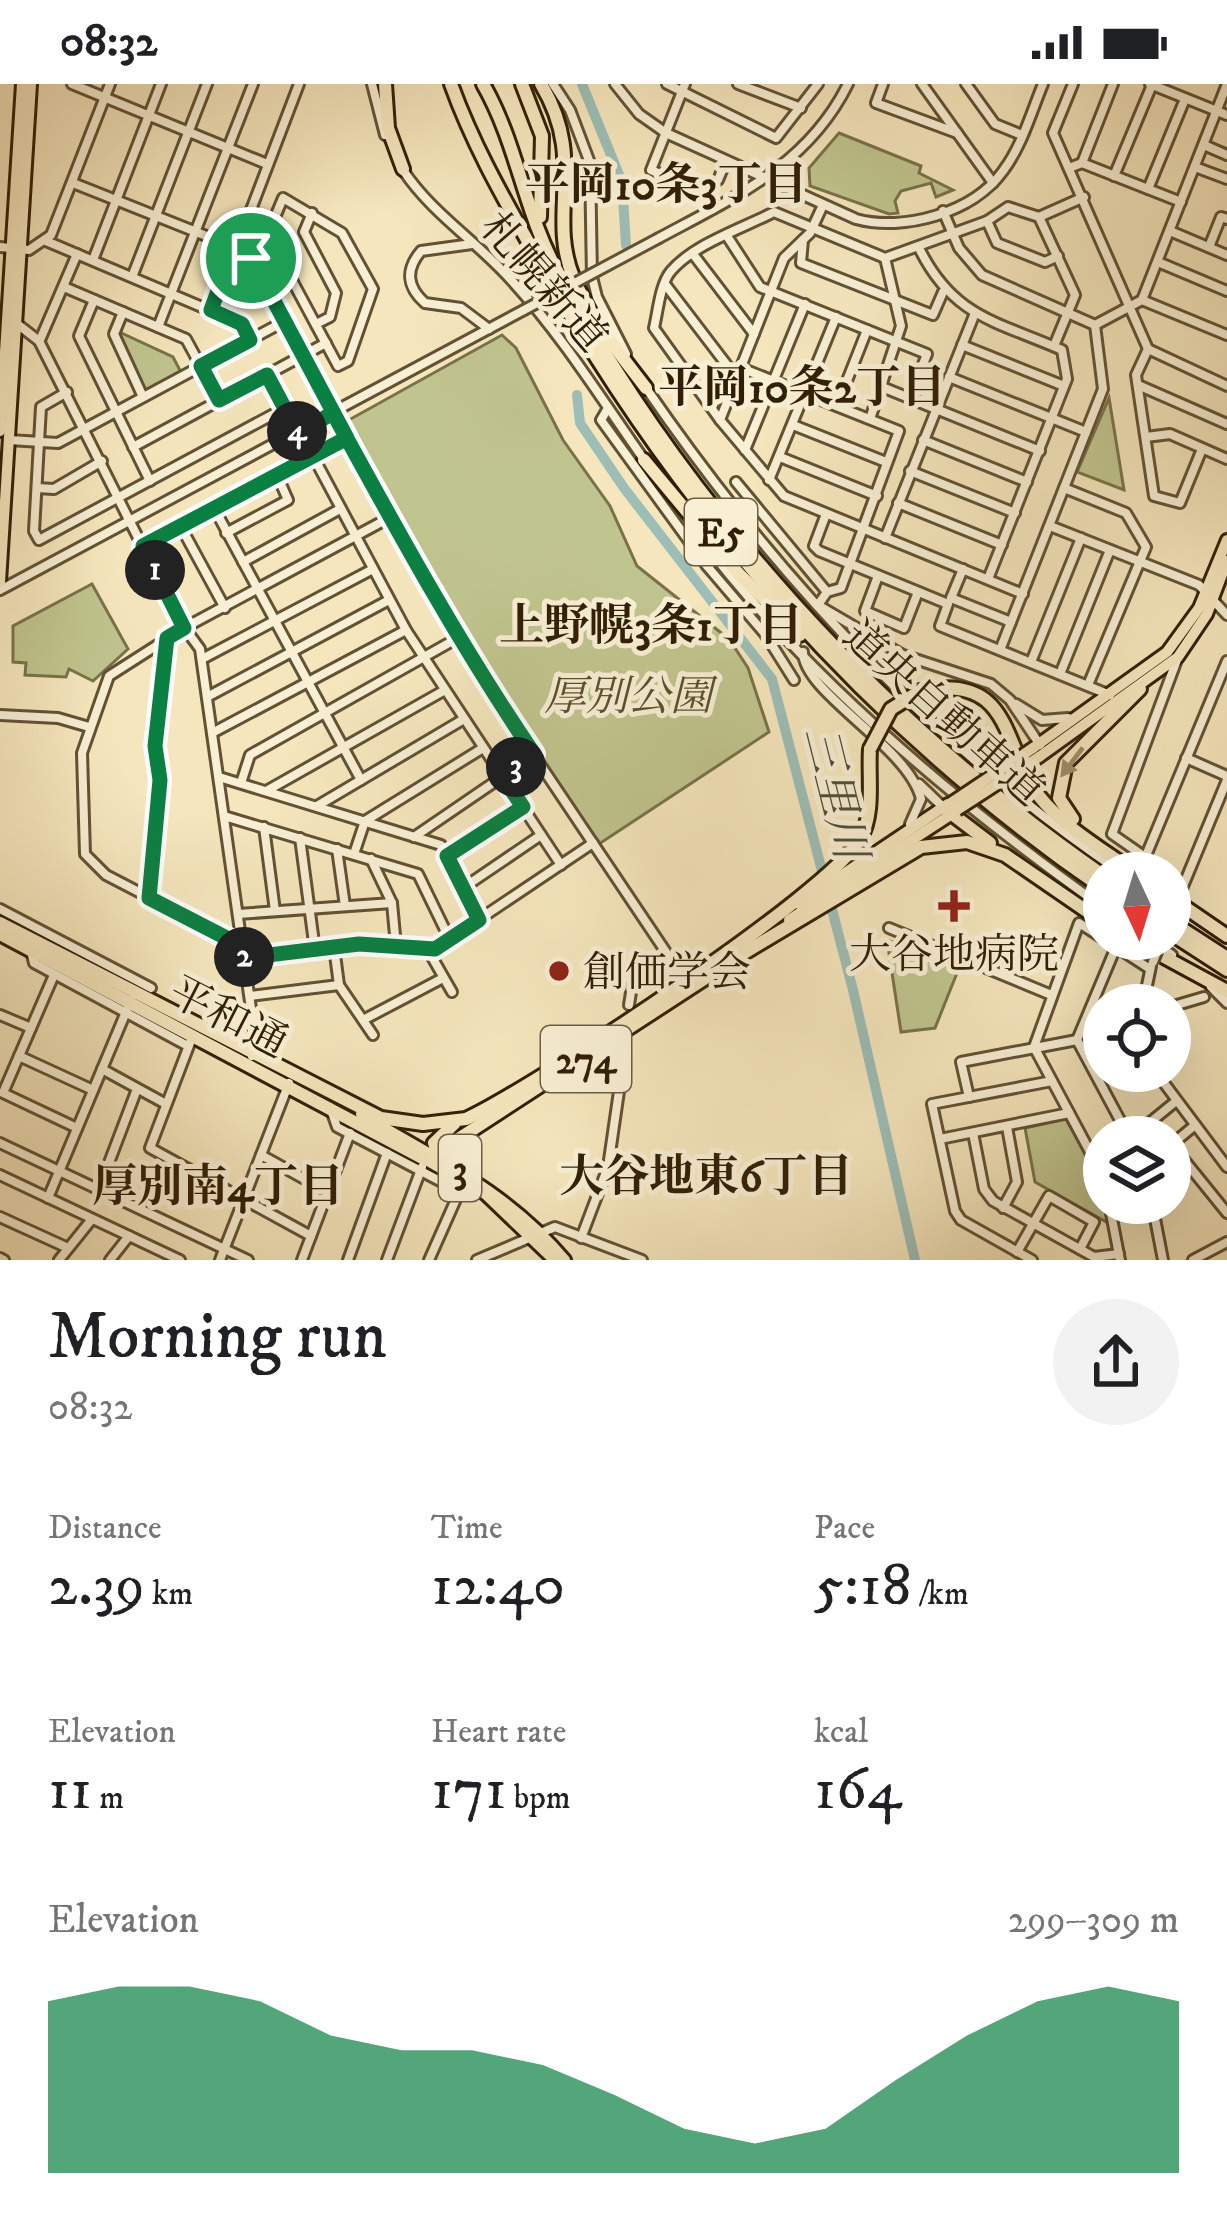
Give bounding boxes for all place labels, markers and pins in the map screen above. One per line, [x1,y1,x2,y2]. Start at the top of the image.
pin [200,207,302,309]
pin: 4 [267,401,327,461]
pin: 1 [125,540,185,600]
pin: 3 [486,737,546,797]
marker: 大谷地病院 [938,890,970,922]
pin: 2 [214,927,274,987]
place label: 大谷地病院 [849,930,1059,982]
place label: 創価学会 [583,948,751,1000]
marker: 創価学会 [546,958,572,984]

